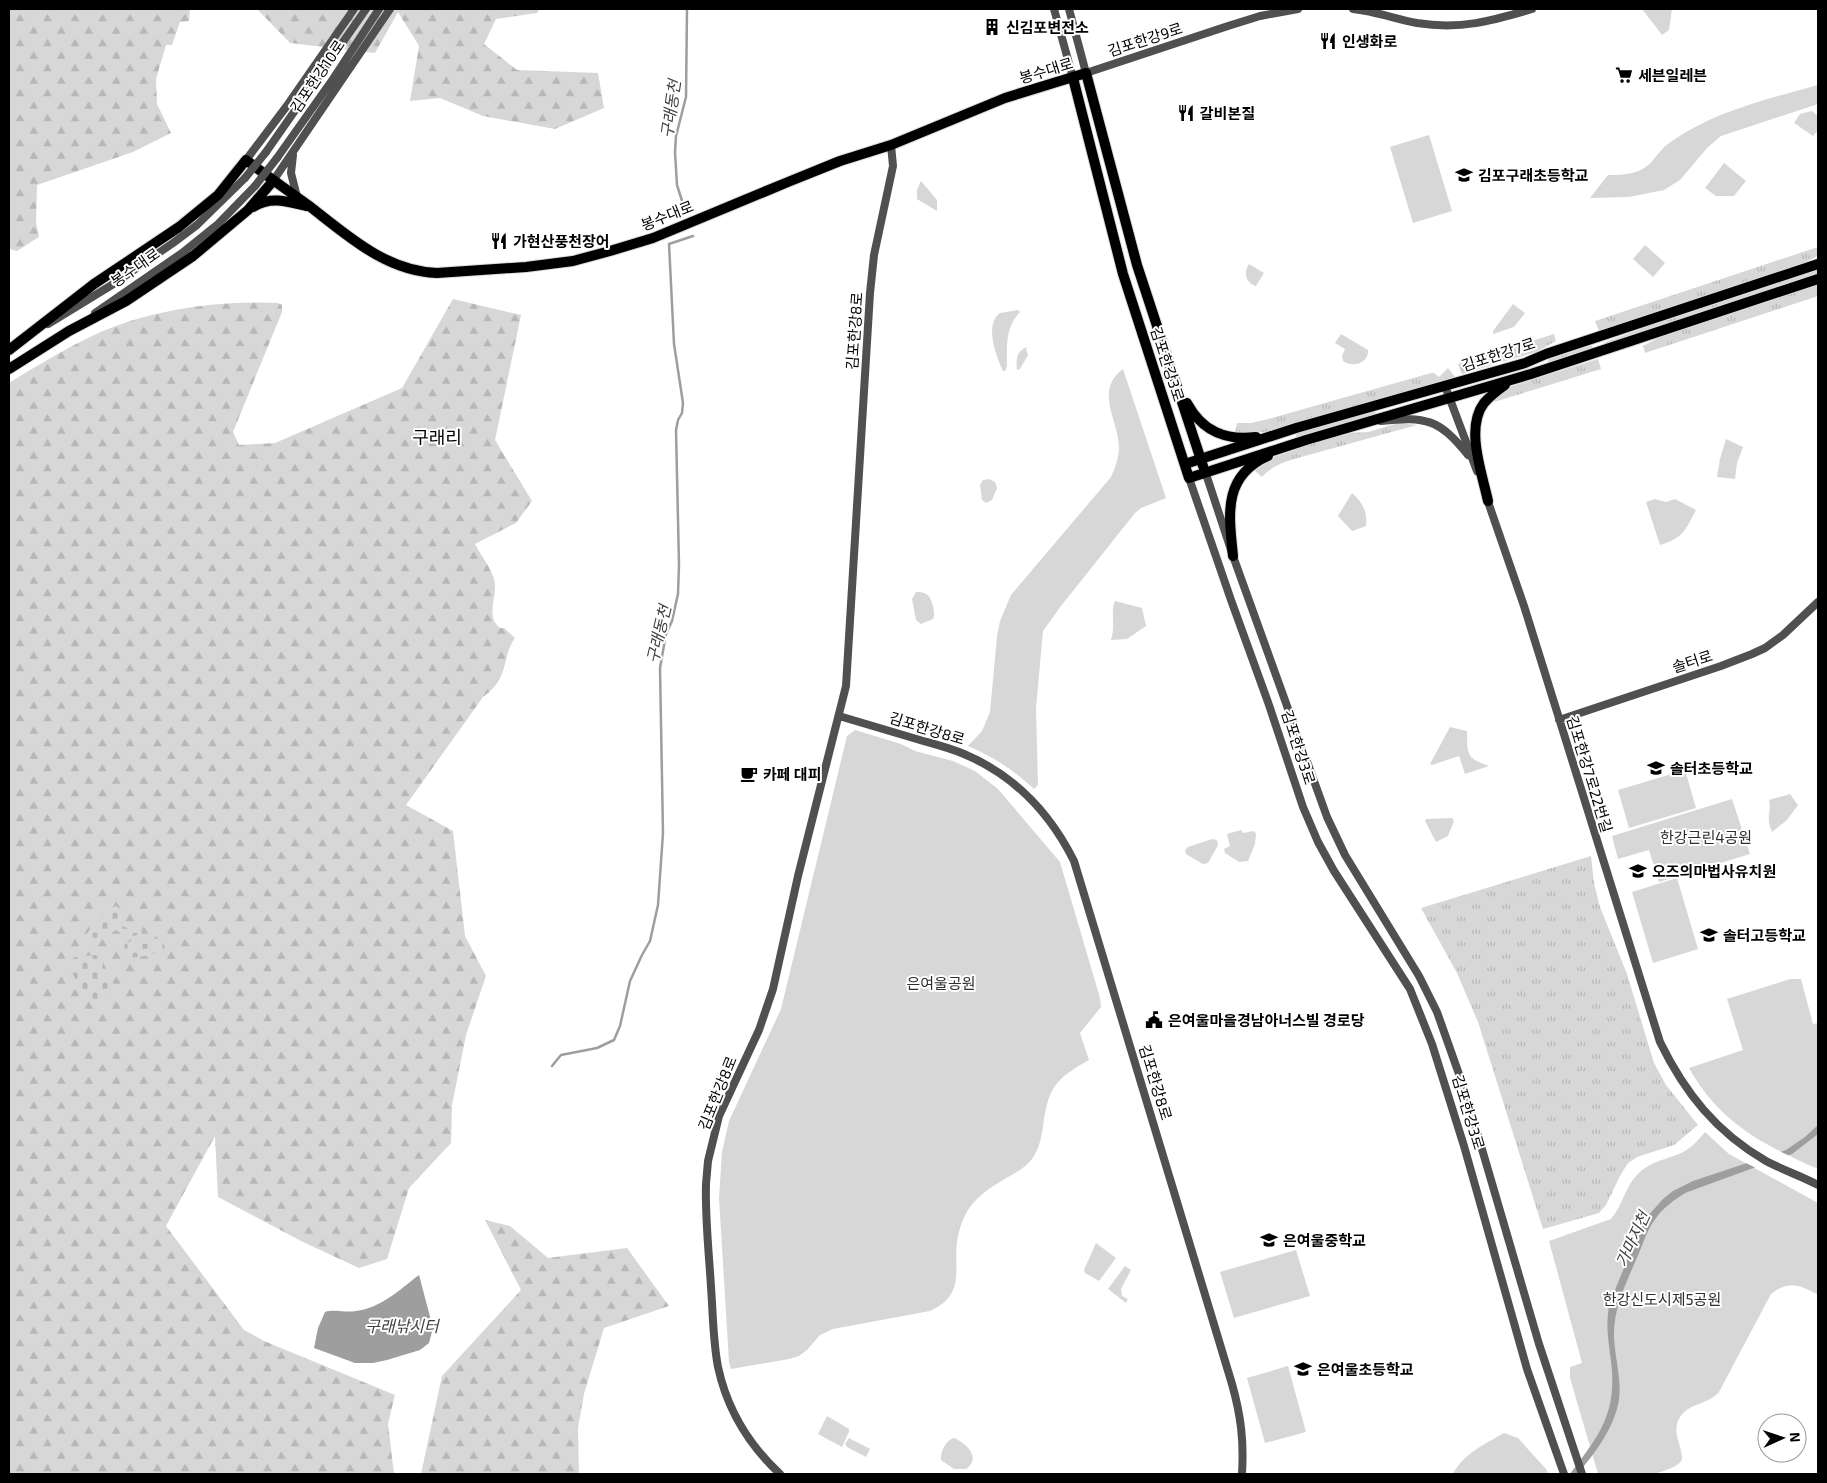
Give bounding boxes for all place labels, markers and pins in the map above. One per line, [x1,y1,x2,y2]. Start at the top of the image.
building icon: 신김포변전소 [982,17,1002,37]
place label: 신김포변전소 [1006,18,1089,36]
restaurant icon: 인생화로 [1318,31,1338,51]
place label: 인생화로 [1342,32,1397,50]
supermarket icon: 세븐일레븐 [1614,65,1634,85]
place label: 세븐일레븐 [1638,66,1707,84]
restaurant icon: 갈비본질 [1176,103,1196,123]
place label: 갈비본질 [1200,104,1255,122]
school or university icon: 김포구래초등학교 [1454,165,1474,185]
place label: 김포구래초등학교 [1478,166,1589,184]
restaurant icon: 가현산풍천장어 [489,231,509,251]
place label: 가현산풍천장어 [513,232,610,250]
school or university icon: 솔터초등학교 [1646,758,1666,778]
place label: 솔터초등학교 [1670,759,1753,777]
cafe icon: 카페 대피 [739,764,759,784]
place label: 카페 대피 [763,765,821,783]
school or university icon: 오즈의마법사유치원 [1628,861,1648,881]
place label: 오즈의마법사유치원 [1652,862,1776,880]
school or university icon: 솔터고등학교 [1699,925,1719,945]
place label: 솔터고등학교 [1723,926,1806,944]
public building icon: 은여울마을경남아너스빌 경로당 [1144,1010,1164,1030]
place label: 은여울마을경남아너스빌 경로당 [1168,1011,1365,1029]
school or university icon: 은여울중학교 [1259,1230,1279,1250]
place label: 은여울중학교 [1283,1231,1366,1249]
school or university icon: 은여울초등학교 [1293,1359,1313,1379]
place label: 은여울초등학교 [1317,1360,1414,1378]

